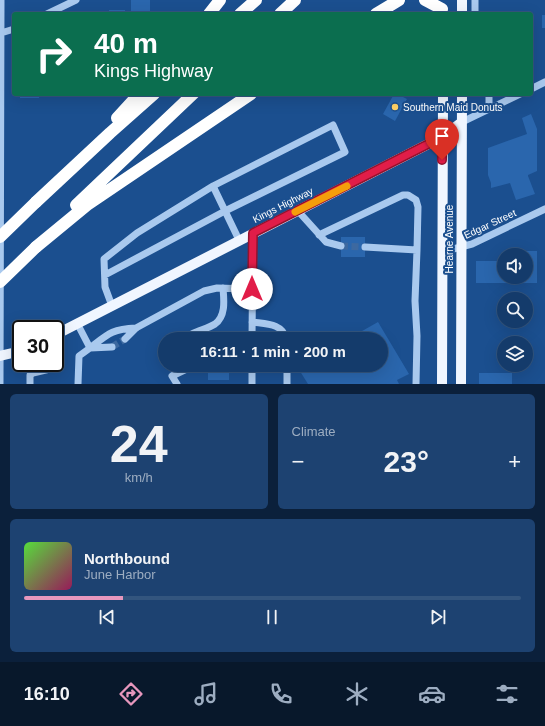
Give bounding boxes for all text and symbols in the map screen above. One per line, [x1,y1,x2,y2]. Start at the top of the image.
icon: right [28,28,80,80]
text: 40 m [94,28,158,59]
text: Kings Highway [94,61,213,81]
marker: Southern Maid Donuts [390,102,400,112]
place label: Southern Maid Donuts [403,102,503,113]
pin [425,119,459,160]
icon: arrive [431,125,453,147]
street label: Kings Highway [251,185,315,225]
street label: Hearne Avenue [444,204,455,273]
street label: Edgar Street [462,207,518,241]
map controls [497,248,533,372]
button: sound [497,248,533,284]
position arrow [231,268,273,310]
button: search [497,292,533,328]
speed limit sign: 30 [12,320,64,372]
button: layers [497,336,533,372]
text: 16:11 · 1 min · 200 m [200,343,346,360]
text: 24 [110,415,168,473]
text: Climate [292,424,336,439]
text: 23° [384,445,429,478]
text: − [292,449,304,474]
text: + [508,449,521,474]
text: km/h [125,470,153,485]
text: Northbound [84,550,170,567]
text: June Harbor [84,567,156,582]
icon: previous [96,606,118,628]
icon: pause [261,606,283,628]
icon: next [427,606,449,628]
icon: directions [117,680,145,708]
icon: music [192,680,220,708]
icon: phone [267,680,295,708]
icon: climate [343,680,371,708]
icon: car [418,680,446,708]
icon: filters [493,680,521,708]
text: 16:10 [24,684,70,704]

